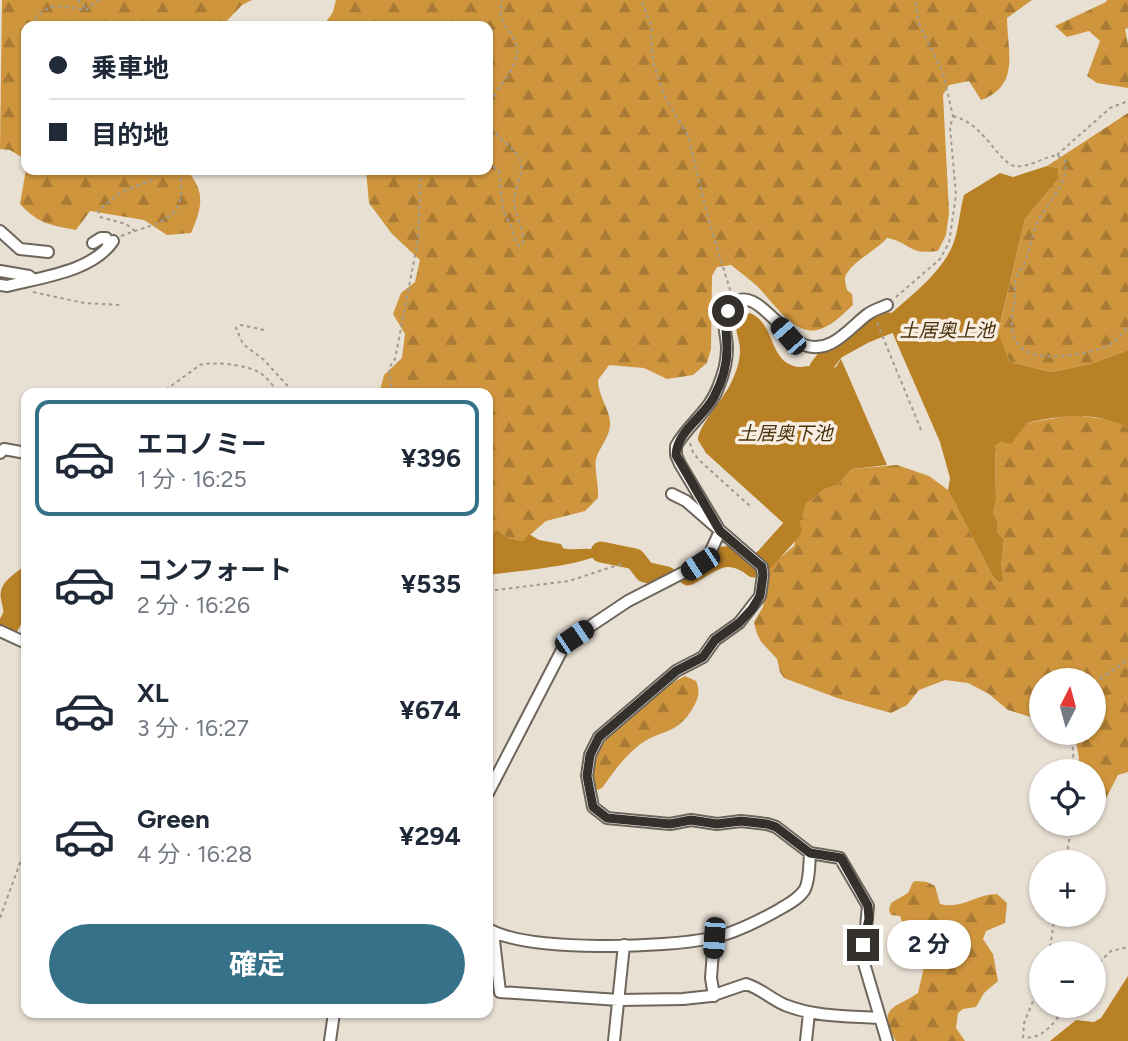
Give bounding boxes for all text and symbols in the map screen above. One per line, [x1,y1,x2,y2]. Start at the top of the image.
text: 乗車地 [91,52,169,84]
text: 目的地 [91,119,169,151]
route start [712,295,744,327]
car [767,313,810,359]
water label: 土居奥上池 [899,319,996,342]
water label: 土居奥下池 [737,422,834,445]
icon: car [53,427,116,490]
text: エコノミー [137,428,267,460]
text: ¥396 [401,442,461,474]
text: 1 分 · 16:25 [137,465,247,493]
car [677,544,724,584]
icon: car [53,553,116,616]
text: コンフォート [137,554,292,586]
text: ¥535 [401,568,461,600]
text: 2 分 · 16:26 [137,591,250,619]
car [551,617,598,657]
north arrow [1029,668,1106,746]
map controls [1029,668,1106,1018]
text: XL [137,677,169,709]
icon: car [53,679,116,742]
text: ¥674 [400,694,461,726]
text: 3 分 · 16:27 [137,714,249,742]
button: locate [1029,759,1106,836]
text: Green [137,803,210,835]
icon: car [53,805,116,868]
text: ¥294 [399,820,461,852]
text: 4 分 · 16:28 [137,840,252,868]
button: + [1029,850,1106,927]
car [703,916,726,960]
callout: 2 分 [888,920,972,970]
button: 確定 [49,924,465,1004]
route end [847,929,879,961]
text: 2 分 [908,930,950,958]
button: − [1029,941,1106,1018]

